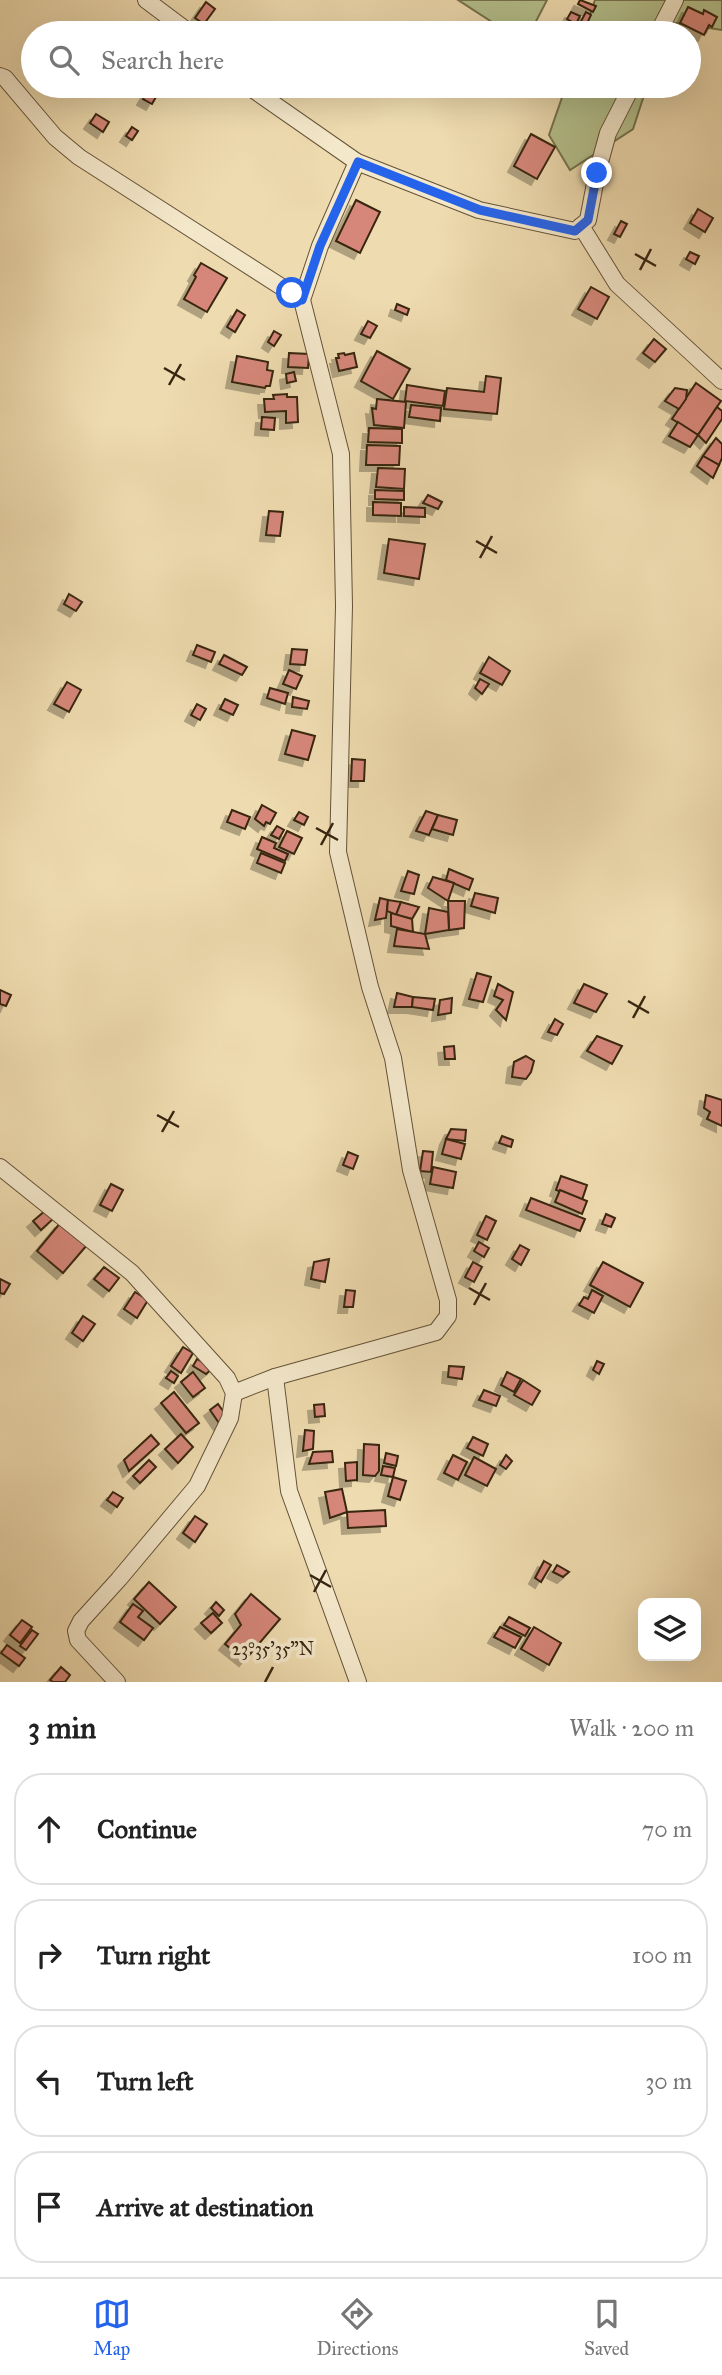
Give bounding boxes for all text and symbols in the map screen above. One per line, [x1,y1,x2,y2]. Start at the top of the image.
search box [21,21,701,98]
icon: search [45,41,83,79]
text: Search here [101,44,224,76]
route end [581,157,612,188]
route start [276,277,307,308]
map controls [638,1598,701,1661]
button: layers [638,1598,701,1661]
text: 23°35'35"N [232,1638,314,1660]
text: 3 min [28,1710,96,1746]
text: Walk · 200 m [569,1714,694,1742]
icon: ahead [30,1810,68,1848]
text: Continue [97,1813,197,1845]
text: 70 m [642,1815,692,1843]
icon: right [30,1936,68,1974]
text: Turn right [97,1939,210,1971]
text: 100 m [632,1941,692,1969]
icon: left [30,2062,68,2100]
text: Turn left [97,2065,193,2097]
text: 30 m [645,2067,692,2095]
icon: arrive [30,2188,68,2226]
text: Arrive at destination [97,2191,314,2223]
tab: Map [93,2295,131,2360]
tab: Directions [316,2295,398,2360]
tab: Saved [584,2295,629,2360]

